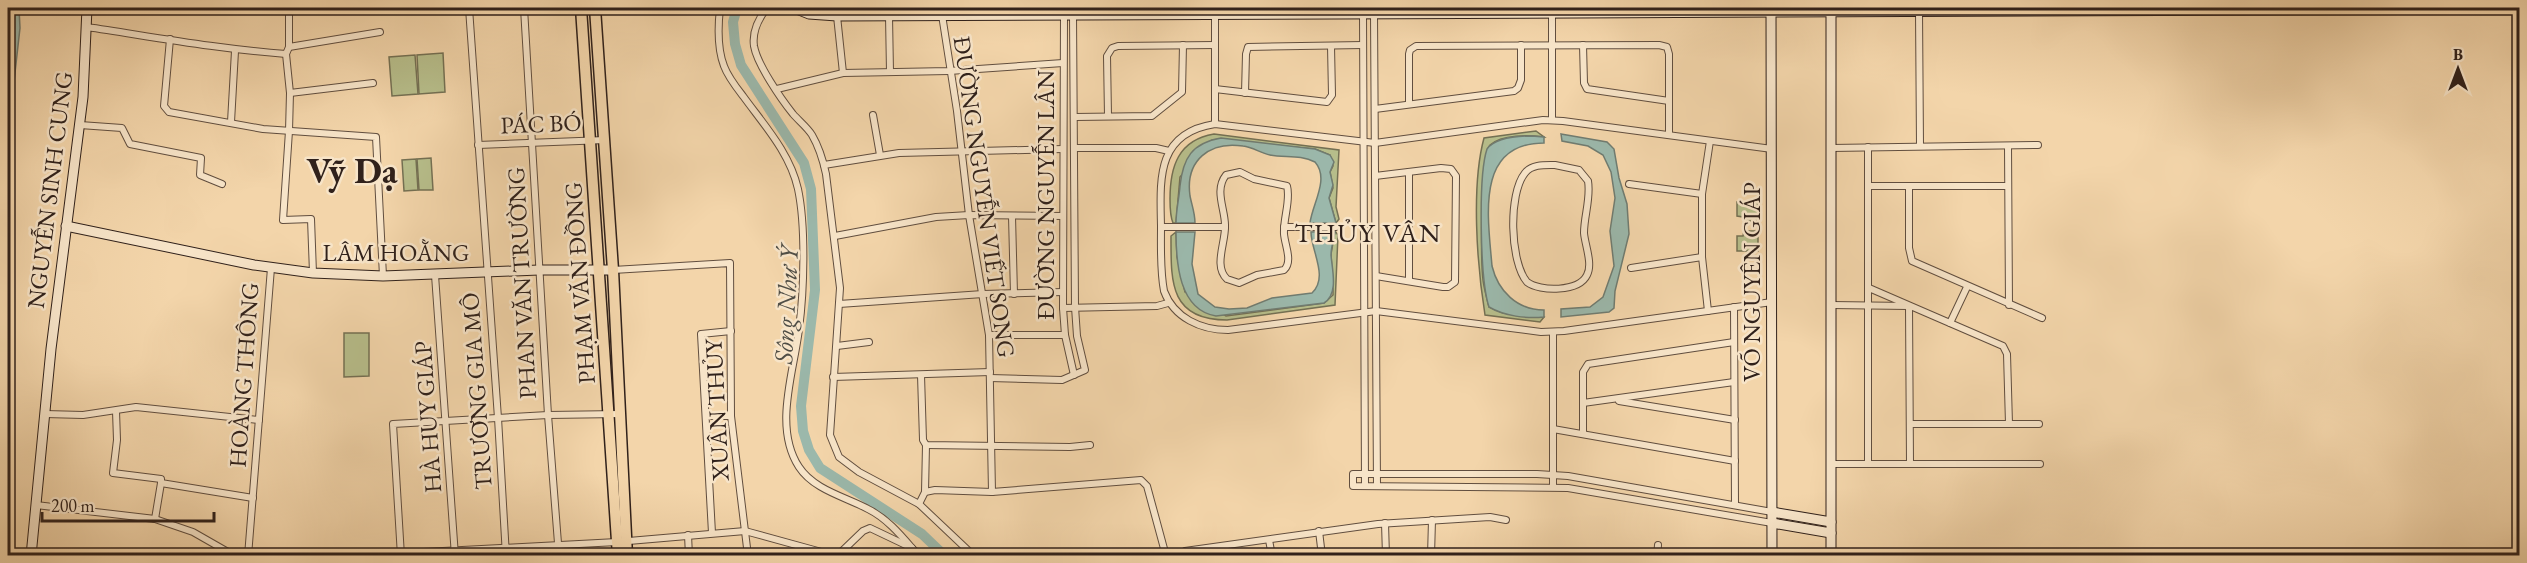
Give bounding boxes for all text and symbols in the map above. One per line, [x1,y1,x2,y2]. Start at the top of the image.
street label: ĐƯỜNG NGUYỄN VIẾT SONG [947,34,1022,360]
north arrow [2428,39,2488,99]
text: B [2453,44,2463,65]
street label: NGUYỄN SINH CUNG [20,70,79,310]
street label: ĐƯỜNG NGUYỄN LÂN [1030,70,1061,320]
street label: PÁC BÓ [500,107,582,140]
district label: Vỹ Dạ [306,147,398,194]
street label: PHAN VĂN TRƯỜNG [500,166,543,400]
street label: PHẠM VĂN ĐỒNG [557,181,602,385]
street label: VÕ NGUYÊN GIÁP [1736,182,1767,382]
district label: THỦY VÂN [1294,215,1442,250]
street label: LÂM HOẰNG [322,237,470,268]
water label: Sông Như Ý [766,241,806,366]
street label: HOÀNG THÔNG [222,281,265,468]
street label: TRƯƠNG GIA MÔ [454,291,499,491]
street label: XUÂN THỦY [697,337,736,483]
street label: HÀ HUY GIÁP [407,340,448,494]
scale bar [42,485,214,523]
text: 200 m [51,494,95,517]

